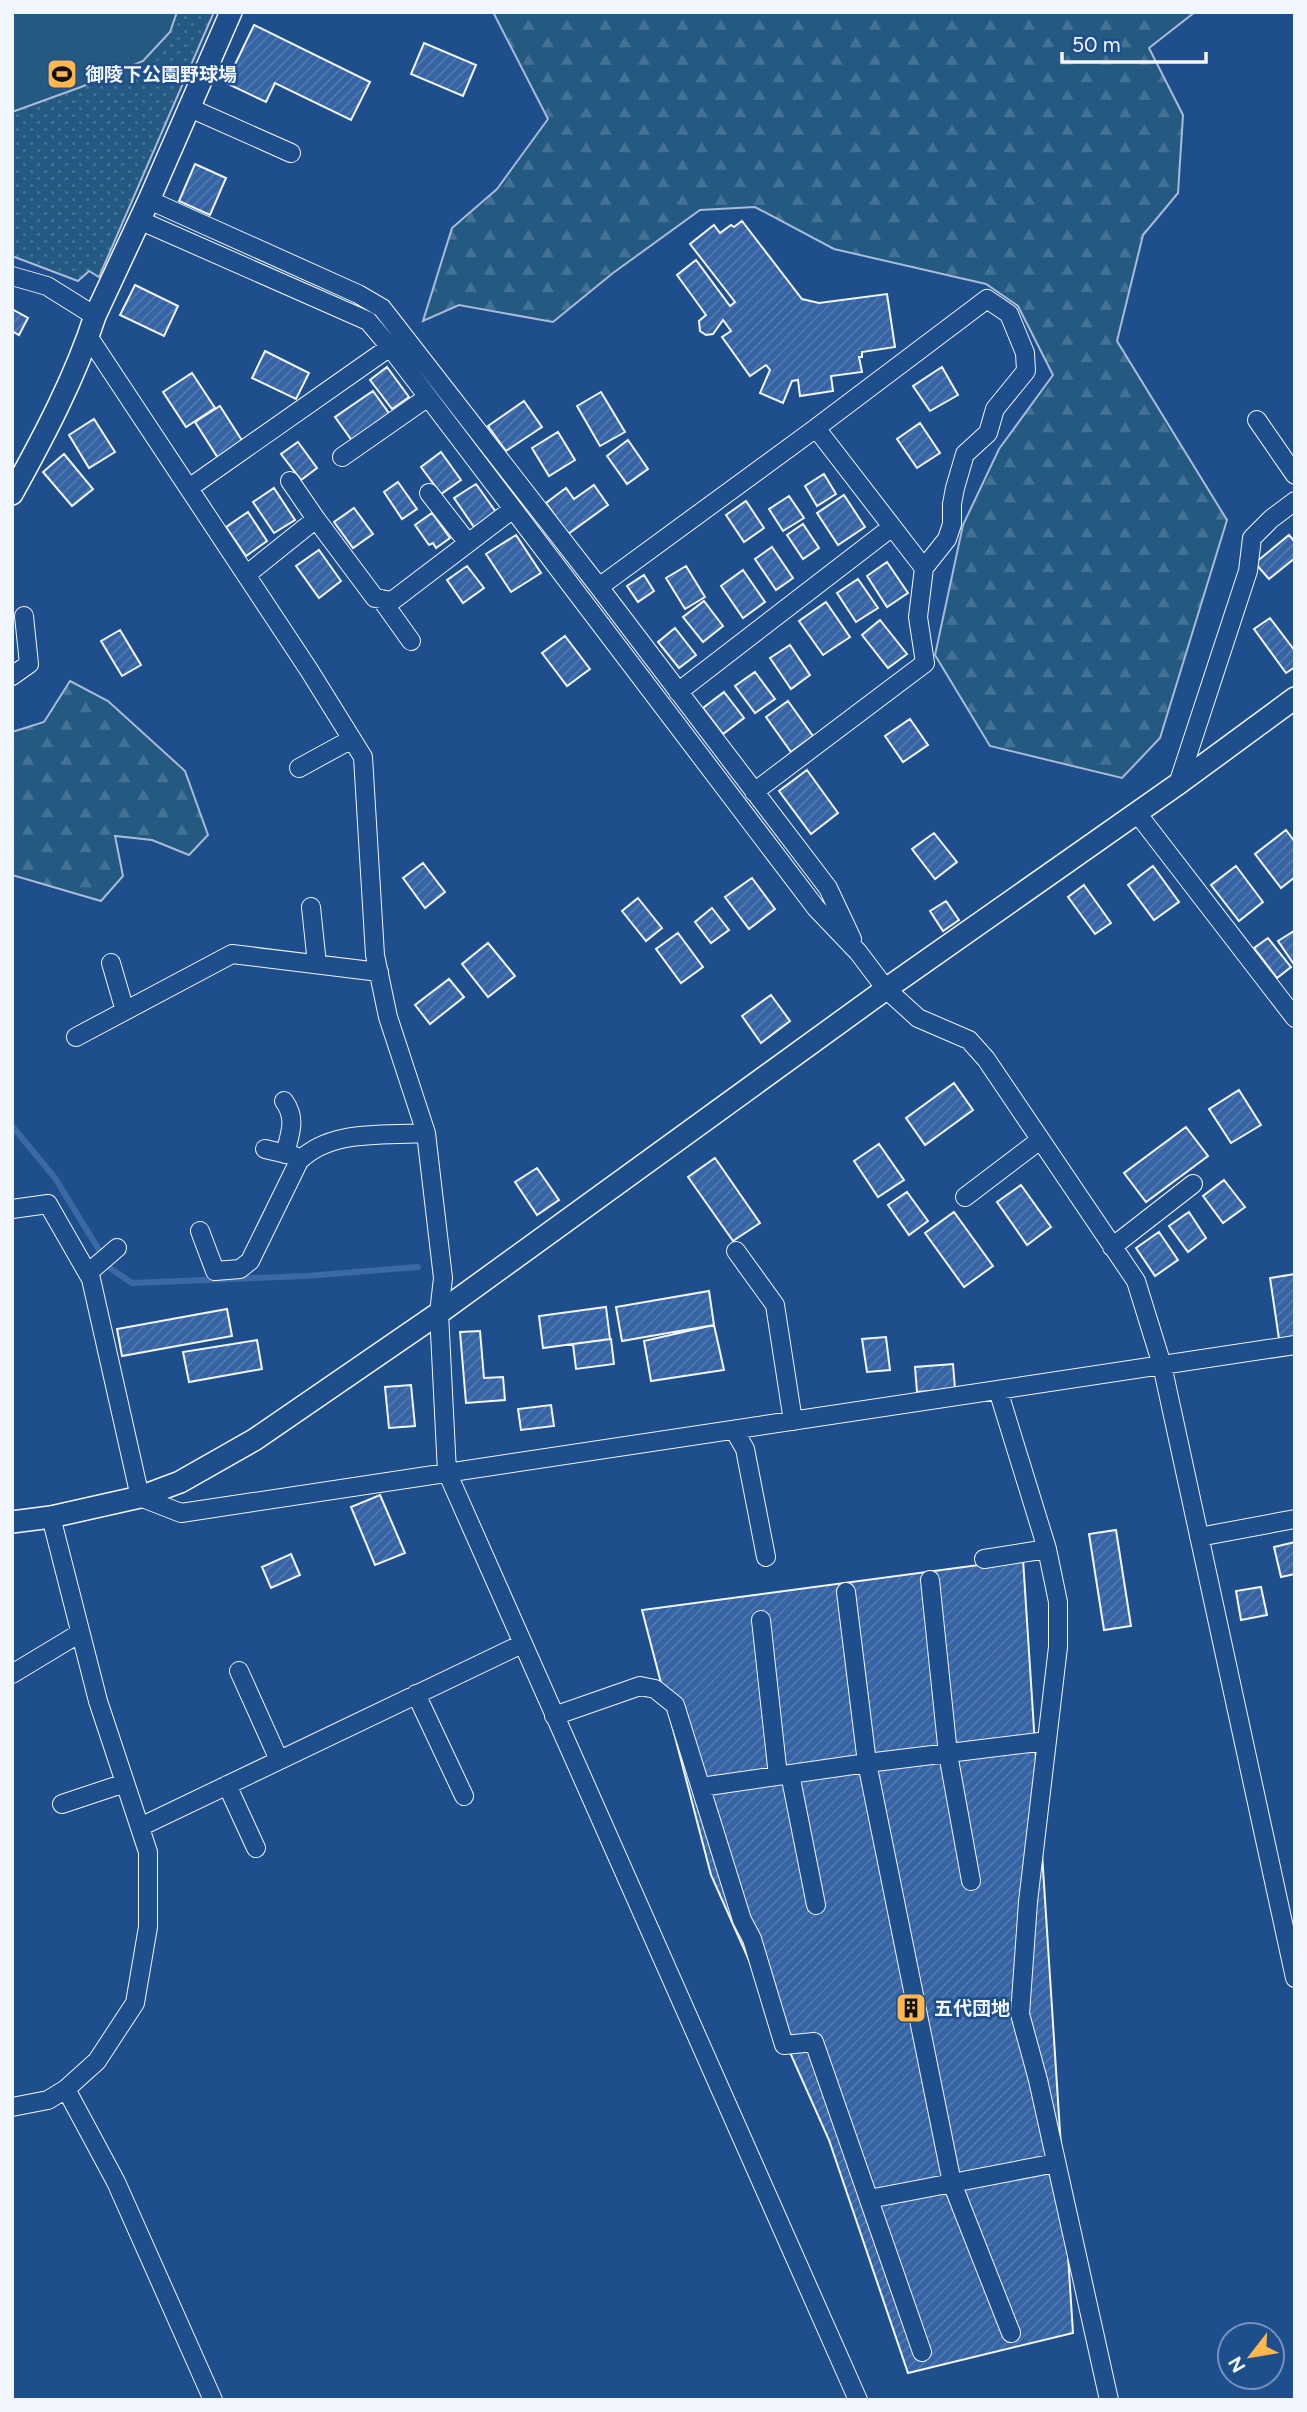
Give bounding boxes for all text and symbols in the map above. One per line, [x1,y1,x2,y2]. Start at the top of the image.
scale bar [1062,21,1206,65]
text: 50 m [1072,32,1121,57]
sports icon: 御陵下公園野球場 [45,57,79,91]
place label: 御陵下公園野球場 [85,63,237,86]
building icon: 五代団地 [894,1991,928,2025]
place label: 五代団地 [934,1997,1010,2020]
north arrow [1216,2321,1286,2391]
text: N [1223,2352,1250,2377]

